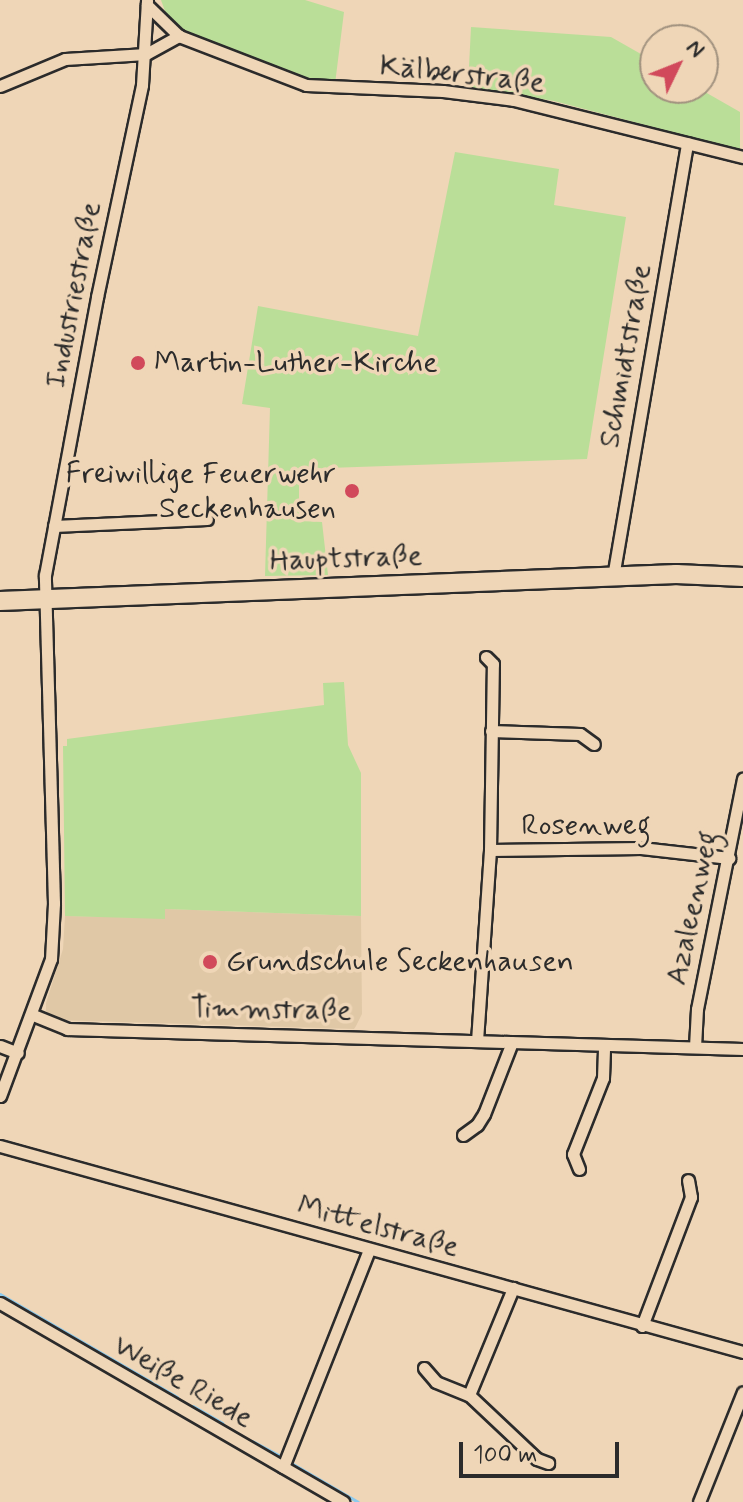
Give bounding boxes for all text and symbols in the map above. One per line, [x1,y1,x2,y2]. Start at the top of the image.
north arrow [639,24,719,104]
text: N [680,34,710,64]
street label: Kälberstraße [378,48,546,102]
street label: Industriestraße [38,199,110,391]
street label: Schmidtstraße [592,261,660,451]
place label: Martin-Luther-Kirche [154,345,438,381]
marker: Martin-Luther-Kirche [129,354,147,372]
place label: Freiwillige Feuerwehr Seckenhausen [71,456,336,526]
marker: Freiwillige Feuerwehr Seckenhausen [343,482,361,500]
street label: Hauptstraße [269,538,423,580]
street label: Rosenweg [521,808,651,844]
street label: Azaleenweg [659,828,727,988]
place label: Grundschule Seckenhausen [226,944,574,980]
marker: Grundschule Seckenhausen [201,953,219,971]
street label: Timmstraße [190,991,352,1029]
street label: Mittelstraße [293,1188,463,1266]
street label: Weiße Riede [107,1328,259,1436]
scale bar [463,1426,623,1476]
text: 100 m [473,1440,537,1471]

